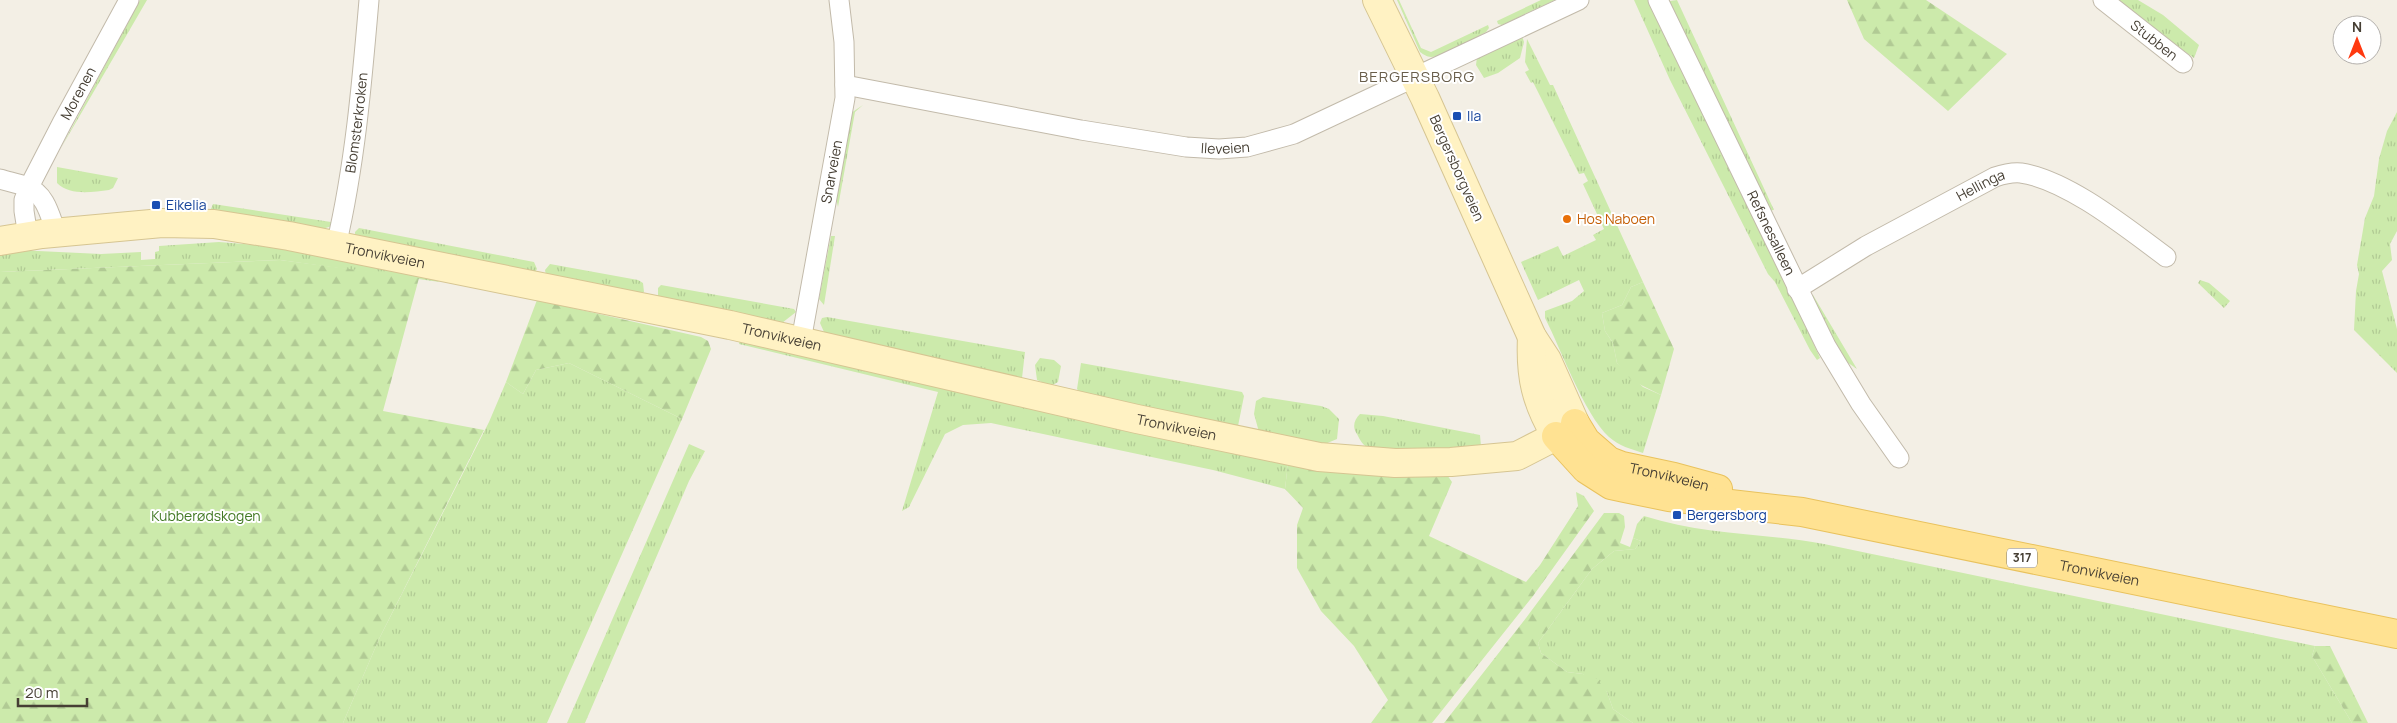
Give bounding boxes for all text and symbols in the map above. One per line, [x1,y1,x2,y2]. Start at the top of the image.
street label: Stubben [2127,15,2182,64]
north arrow [2332,15,2382,65]
text: N [2352,17,2362,36]
street label: Morenen [56,63,100,123]
district label: BERGERSBORG [1359,66,1475,87]
street label: Blomsterkroken [340,72,371,174]
place label: Ila [1467,106,1481,125]
marker: Ila [1451,110,1463,122]
street label: Bergersborgveien [1426,112,1489,224]
street label: Ileveien [1200,137,1250,158]
street label: Snarveien [816,138,846,205]
street label: Hellinga [1953,165,2007,205]
street label: Refsnesalleen [1743,187,1800,278]
place label: Eikelia [166,195,207,214]
marker: Eikelia [150,199,162,211]
place label: Hos Naboen [1577,209,1655,228]
marker: Hos Naboen [1561,213,1573,225]
street label: Tronvikveien [343,238,427,272]
street label: Tronvikveien [740,318,823,355]
street label: Tronvikveien [1135,409,1218,444]
street label: Tronvikveien [1628,458,1711,495]
place label: Bergersborg [1687,505,1767,524]
park label: Kubberødskogen [151,506,261,525]
marker: Bergersborg [1671,509,1683,521]
road number: 317 [2007,548,2037,568]
street label: Tronvikveien [2058,555,2141,590]
scale bar [18,676,86,708]
text: 20 m [25,682,58,703]

